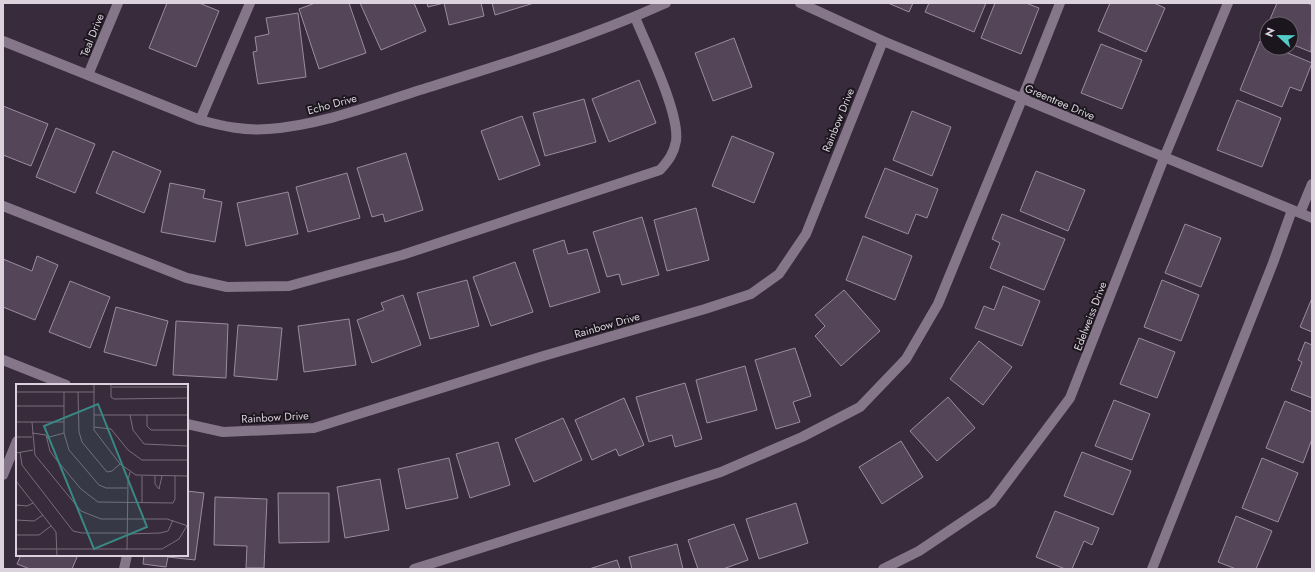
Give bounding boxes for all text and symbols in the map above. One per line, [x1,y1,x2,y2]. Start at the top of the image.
street label: Teal Drive [76,11,108,59]
north arrow [1259,16,1299,56]
text: N [1261,25,1279,39]
street label: Greentree Drive [1023,80,1098,124]
street label: Rainbow Drive [818,85,858,154]
street label: Echo Drive [305,90,359,118]
street label: Edelweiss Drive [1069,279,1111,353]
street label: Rainbow Drive [572,308,642,342]
inset map [16,384,188,556]
street label: Rainbow Drive [241,407,309,427]

